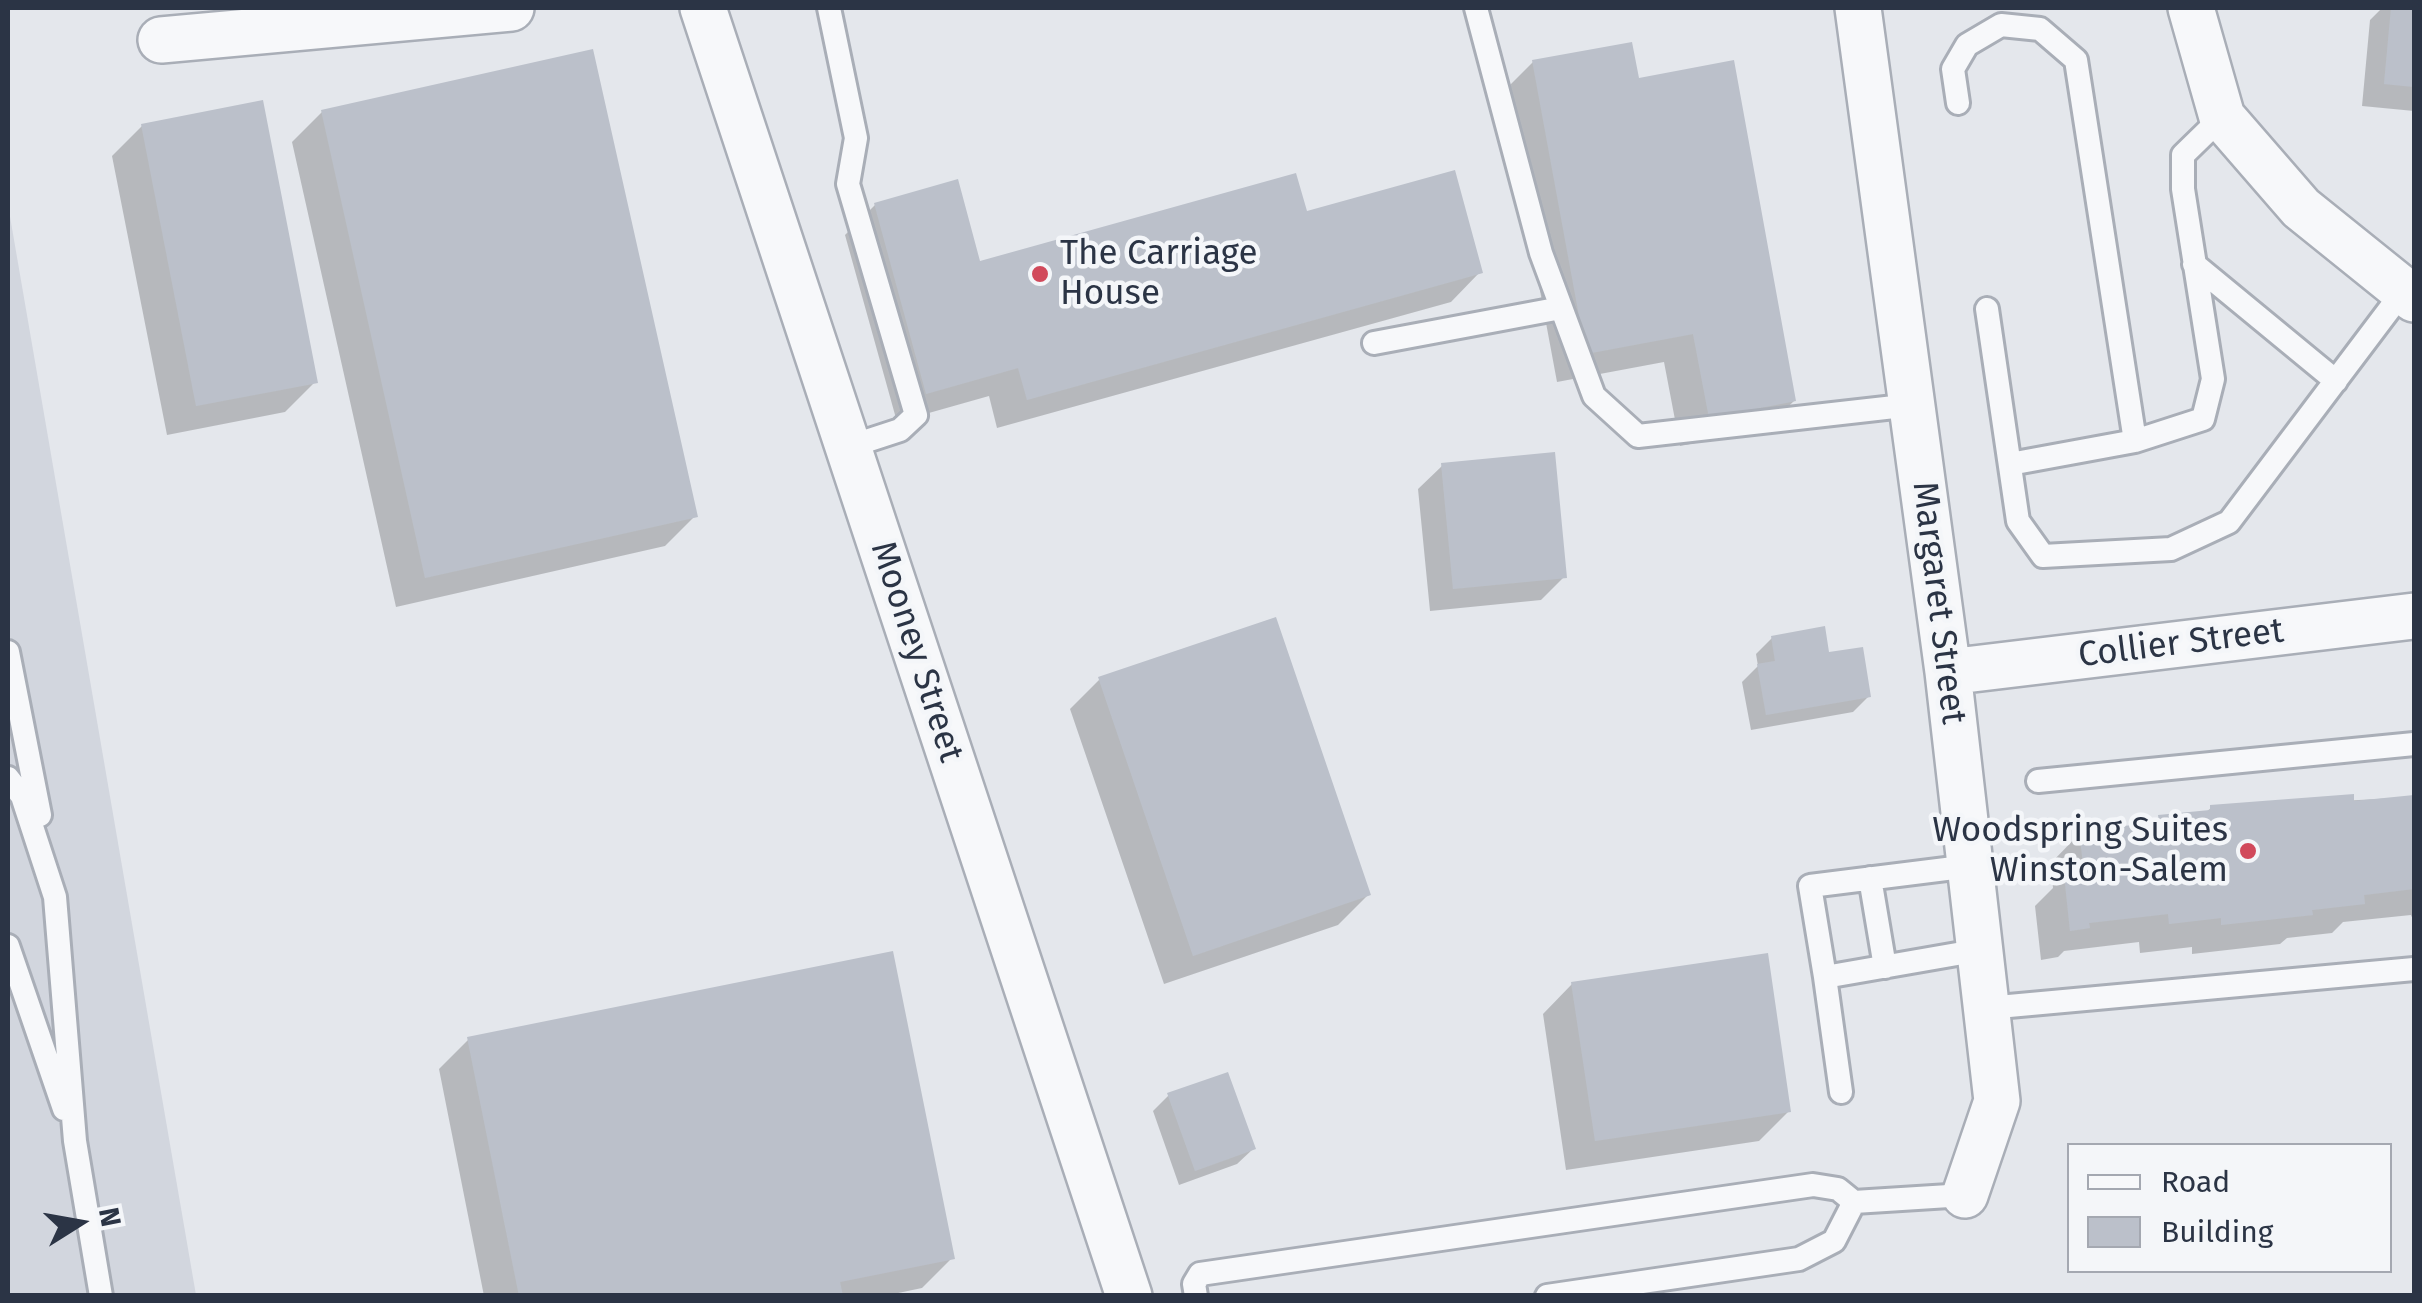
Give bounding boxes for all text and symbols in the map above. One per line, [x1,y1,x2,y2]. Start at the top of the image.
place label: The Carriage House [1060,233,1258,315]
marker: The Carriage House [1029,263,1051,285]
street label: Margaret Street [1902,479,1974,727]
street label: Mooney Street [861,537,971,767]
street label: Collier Street [2076,611,2286,677]
place label: Woodspring Suites Winston-Salem [1932,810,2228,892]
marker: Woodspring Suites Winston-Salem [2237,840,2259,862]
legend [2067,1143,2392,1273]
text: Road [2161,1164,2230,1200]
north arrow [30,1173,130,1273]
text: N [92,1205,128,1229]
text: Building [2161,1214,2273,1250]

